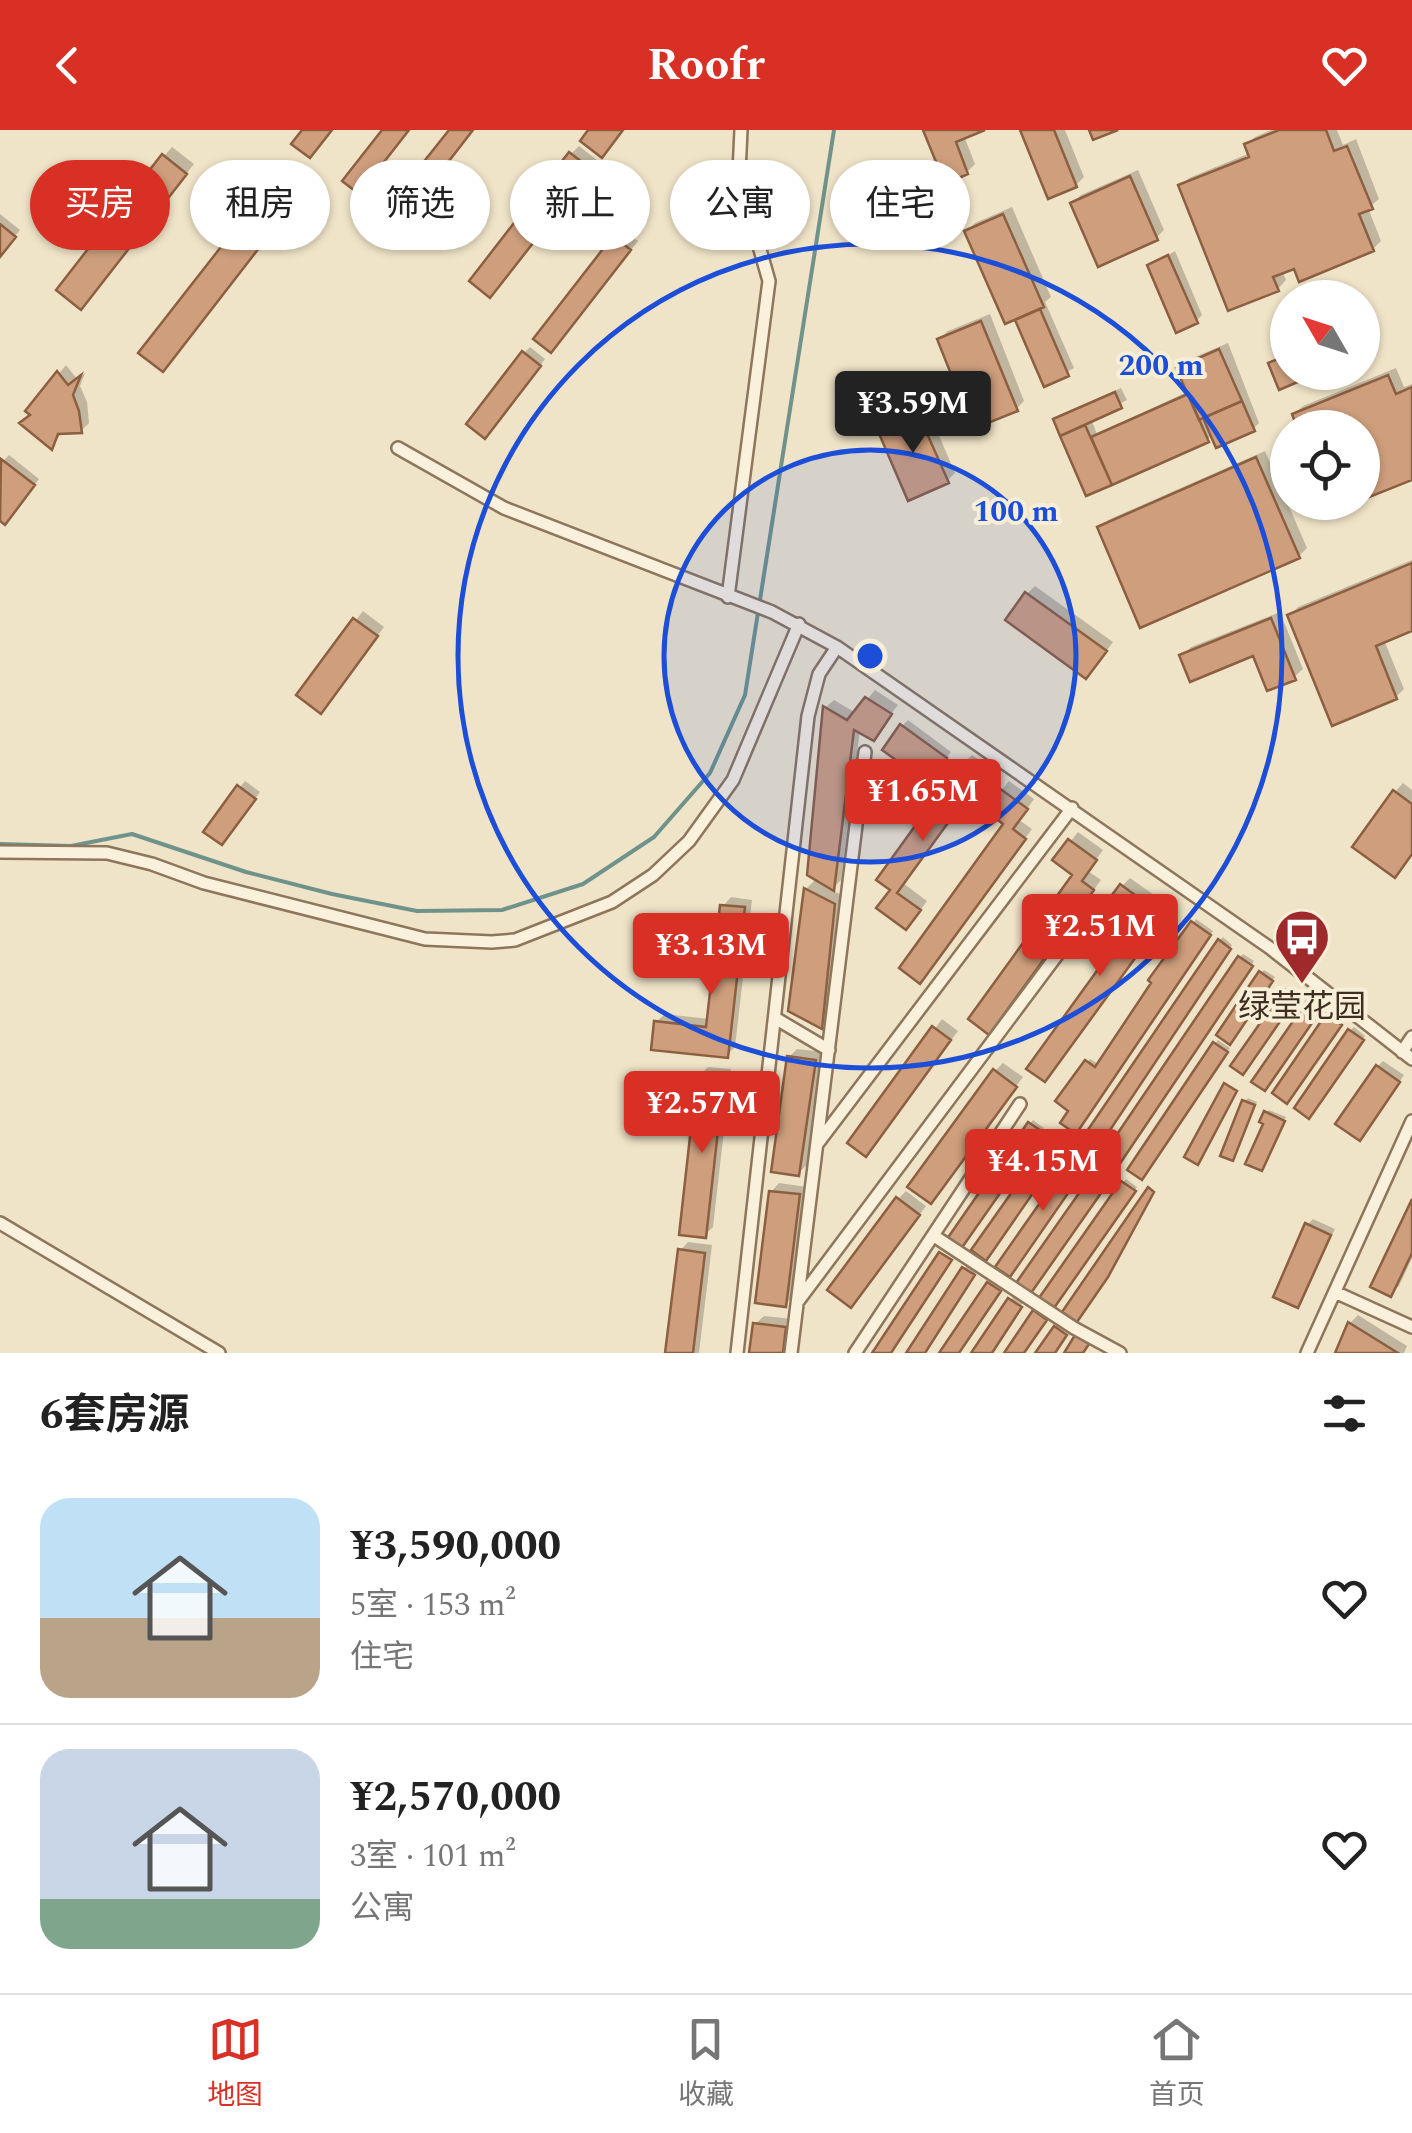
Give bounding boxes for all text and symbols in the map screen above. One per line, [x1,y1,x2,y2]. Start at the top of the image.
text: Roofr [647,31,765,100]
icon: back [40,38,95,93]
icon: heart [1317,38,1372,93]
chip: 买房 [30,160,170,250]
chip: 租房 [190,160,330,250]
chip: 筛选 [350,160,490,250]
chip: 新上 [510,160,650,250]
chip: 公寓 [670,160,810,250]
chip: 住宅 [830,160,970,250]
north arrow [1270,280,1380,390]
map controls [1270,280,1380,520]
text: 200 m [1118,343,1204,389]
pin: ¥3.59M [832,371,994,456]
text: ¥3.59M [857,379,969,428]
button: locate [1270,410,1380,520]
text: 100 m [973,489,1059,535]
centre of rings [852,638,888,674]
pin: ¥1.65M [842,759,1004,844]
text: ¥1.65M [867,767,979,816]
pin: ¥2.51M [1019,894,1181,979]
text: ¥2.51M [1044,902,1156,951]
bus stop icon: 绿莹花园 [1272,907,1332,986]
pin: ¥3.13M [630,913,792,998]
text: ¥3.13M [655,921,767,970]
place label: 绿莹花园 [1238,983,1366,1032]
pin: ¥2.57M [621,1071,783,1156]
text: ¥2.57M [646,1079,758,1128]
pin: ¥4.15M [962,1129,1124,1214]
text: ¥4.15M [987,1137,1099,1186]
text: 6套房源 [40,1384,190,1447]
icon: filters [1317,1386,1372,1441]
text: ¥3,590,000 [350,1515,561,1578]
icon: home [120,1538,240,1658]
icon: heart [1317,1571,1372,1626]
text: 5室 · 153 m² [350,1581,516,1630]
text: 住宅 [350,1633,414,1682]
text: ¥2,570,000 [350,1766,561,1829]
icon: home [120,1789,240,1909]
icon: heart [1317,1822,1372,1877]
text: 3室 · 101 m² [350,1832,516,1881]
text: 公寓 [350,1884,414,1933]
tab: 地图 [207,2012,263,2117]
tab: 收藏 [678,2012,734,2117]
tab: 首页 [1149,2012,1205,2117]

